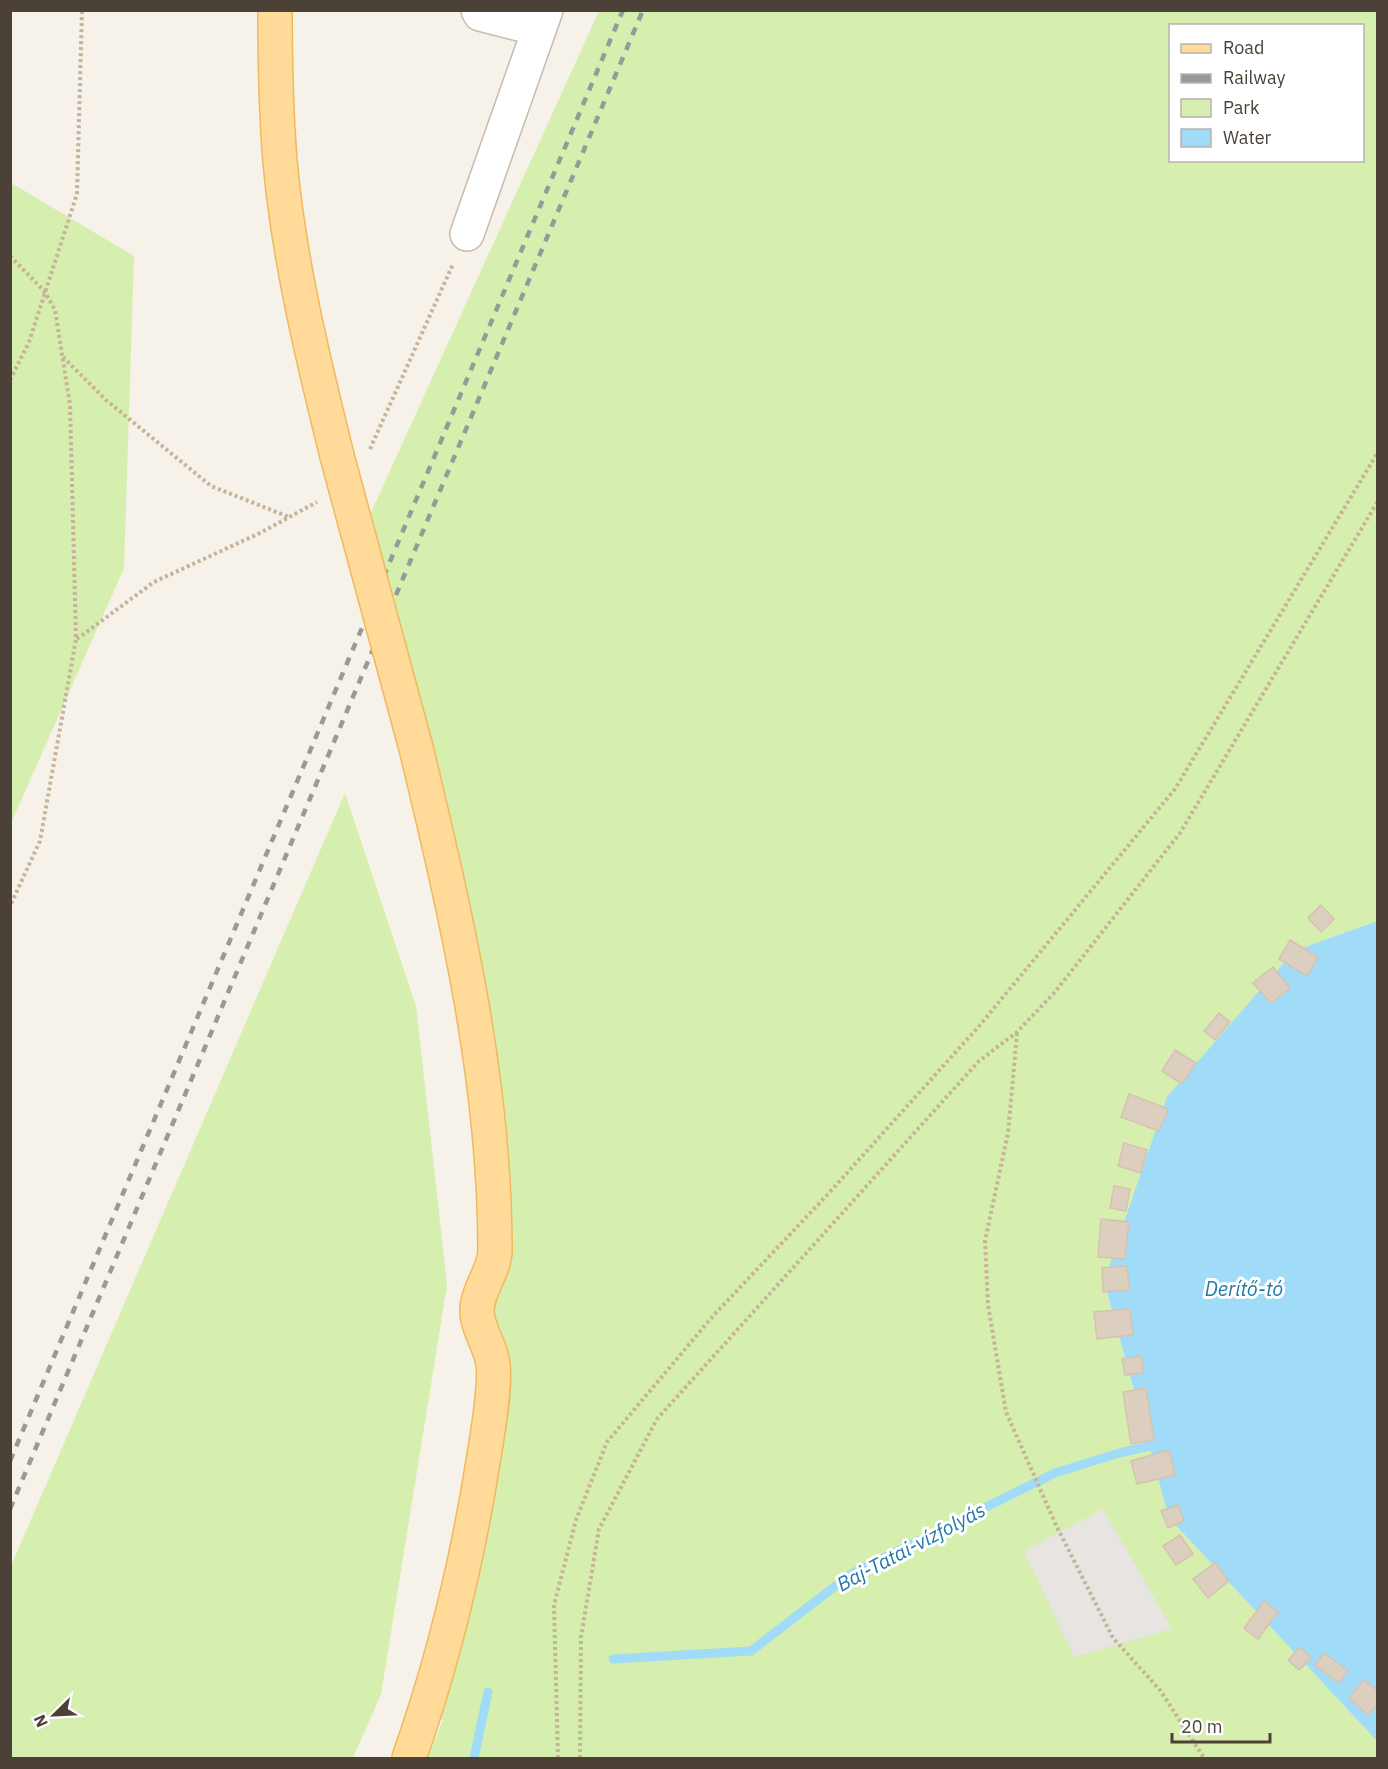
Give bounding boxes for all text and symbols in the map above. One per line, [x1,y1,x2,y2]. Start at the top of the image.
legend [1169,24,1364,162]
text: Road [1223,36,1264,59]
text: Railway [1223,66,1285,89]
text: Park [1223,96,1260,119]
text: Water [1223,126,1272,149]
water label: Derítő-tó [1205,1275,1283,1302]
water label: Baj-Tatai-vízfolyás [832,1496,990,1597]
north arrow [24,1685,84,1745]
scale bar [1172,1706,1270,1744]
text: N [29,1712,52,1730]
text: 20 m [1181,1715,1223,1738]

